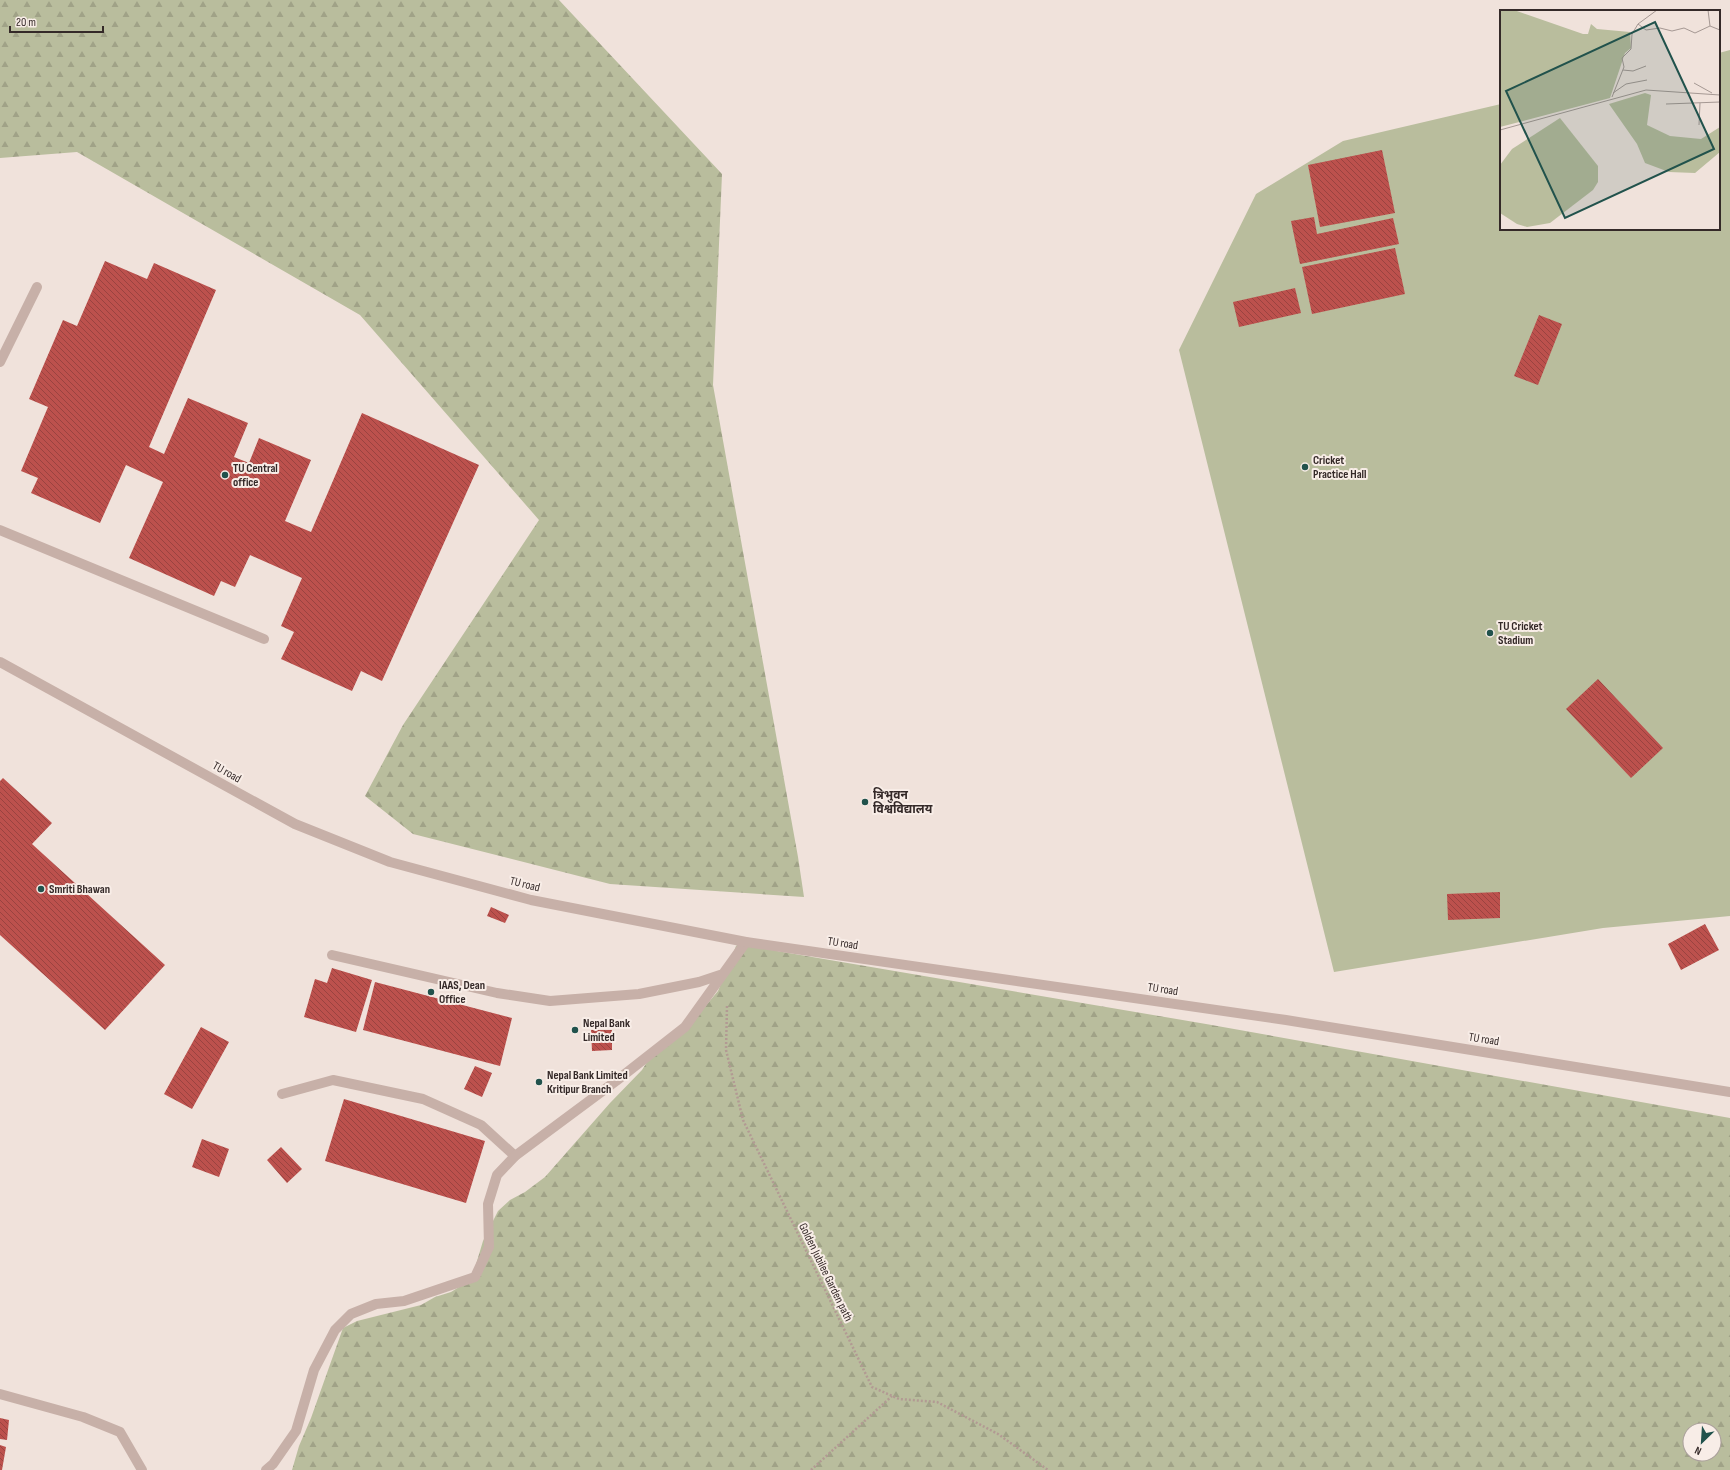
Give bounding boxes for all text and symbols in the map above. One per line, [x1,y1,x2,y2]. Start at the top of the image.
scale bar [10,8,103,34]
inset map [1500,10,1720,230]
text: 20 m [16,15,36,30]
place label: Cricket Practice Hall [1313,453,1366,482]
place label: TU Central office [233,461,278,490]
marker: Cricket Practice Hall [1300,462,1310,472]
marker: TU Central office [220,470,230,480]
place label: TU Cricket Stadium [1498,619,1543,648]
marker: TU Cricket Stadium [1485,628,1495,638]
street label: TU road [210,758,244,786]
place label: त्रिभुवन विश्वविद्यालय [873,787,933,817]
marker: त्रिभुवन विश्वविद्यालय [860,797,870,807]
street label: TU road [508,874,542,895]
place label: Smriti Bhawan [49,882,110,897]
marker: Smriti Bhawan [36,884,46,894]
street label: TU road [827,934,859,953]
place label: IAAS, Dean Office [439,978,485,1007]
street label: TU road [1147,980,1179,999]
marker: IAAS, Dean Office [426,987,436,997]
place label: Nepal Bank Limited [583,1016,630,1045]
marker: Nepal Bank Limited [570,1025,580,1035]
street label: TU road [1468,1030,1500,1049]
place label: Nepal Bank Limited Kritipur Branch [547,1068,628,1097]
marker: Nepal Bank Limited Kritipur Branch [534,1077,544,1087]
street label: Golden Jubilee Garden path [795,1221,856,1324]
north arrow [1682,1422,1722,1462]
text: N [1692,1443,1703,1458]

